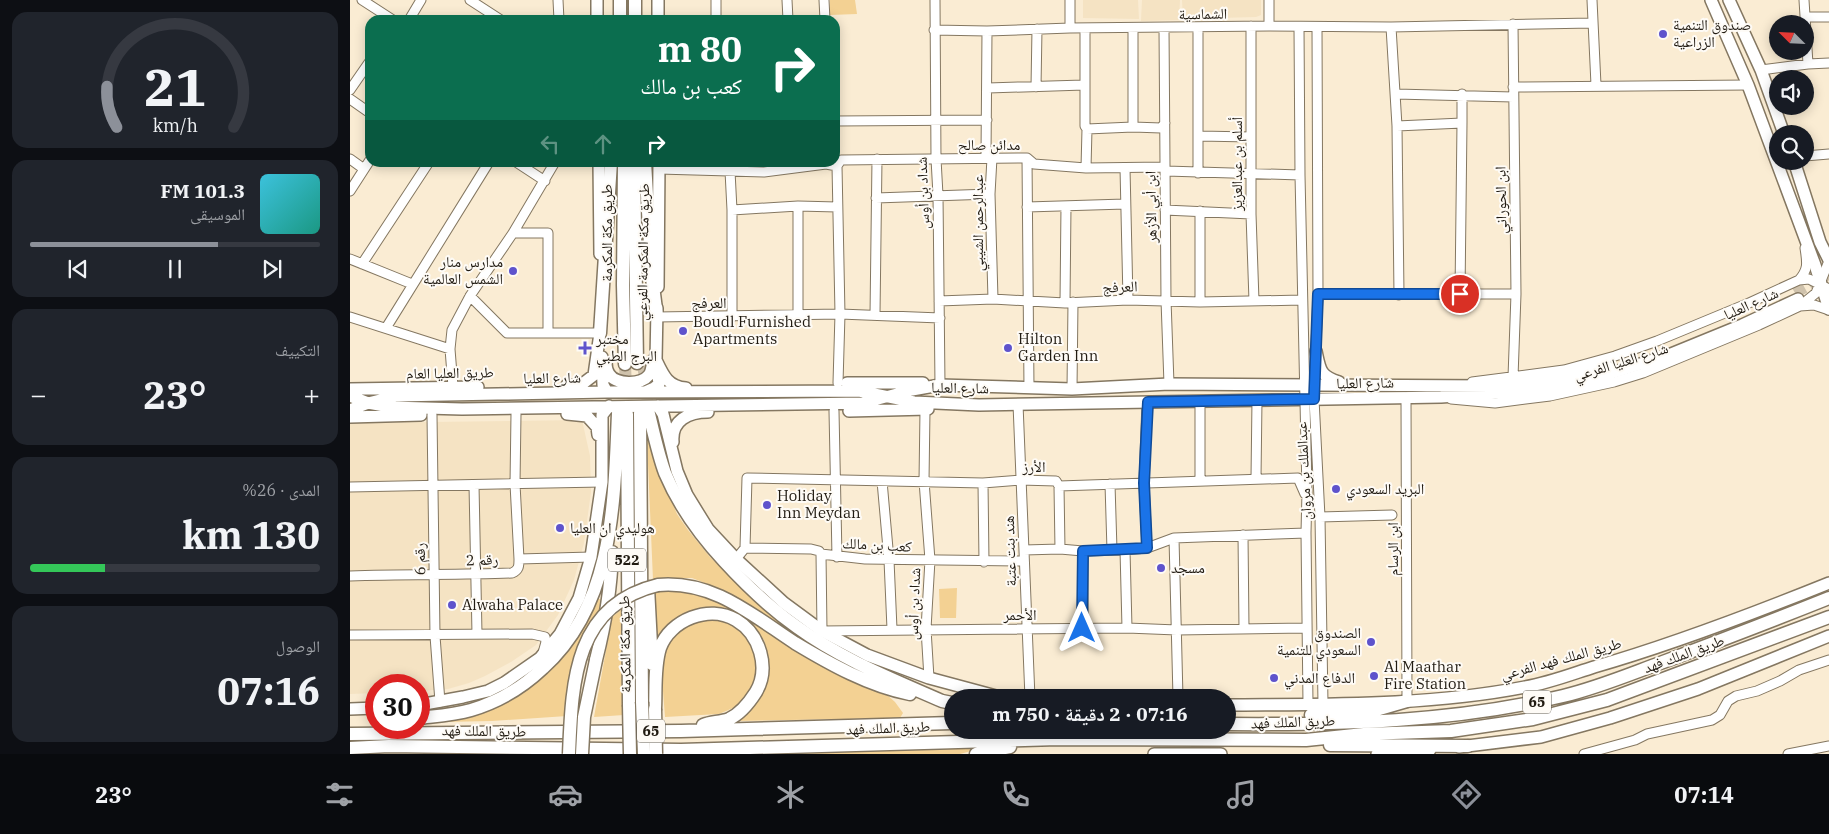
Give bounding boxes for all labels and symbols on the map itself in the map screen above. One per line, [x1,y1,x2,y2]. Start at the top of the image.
street label: الشماسية [1178,4,1228,23]
place label: صندوق التنمية الزراعية [1673,15,1751,51]
north arrow [1769,15,1814,60]
marker: صندوق التنمية الزراعية [1657,28,1669,40]
street label: أسلم بن عبدالعزيز [1227,117,1247,212]
street label: مدائن صالح [958,135,1020,155]
street label: شداد بن أوس [912,156,934,230]
street label: ابن الحوراني [1490,166,1513,234]
street label: ابن أبي الأزهر [1140,171,1163,244]
street label: عبدالرحمن الشيبي [968,174,990,271]
street label: طريق مكة المكرمة الفرعي [632,183,656,321]
street label: طريق مكة المكرمة [597,184,617,282]
place label: مدارس منار الشمس العالمية [423,252,503,289]
marker: مدارس منار الشمس العالمية [507,265,519,277]
pin [1439,273,1481,315]
street label: العرفج [1102,276,1138,298]
street label: شارع العليا [1721,283,1782,325]
street label: العرفج [691,293,727,313]
place label: Boudl Furnished Apartments [693,312,811,348]
marker: Boudl Furnished Apartments [677,325,689,337]
place label: مختبر البرج الطبي [595,329,657,368]
place label: Hilton Garden Inn [1018,329,1099,365]
street label: شارع العليا الفرعي [1571,338,1671,388]
marker: مختبر البرج الطبي [578,341,592,355]
marker: Hilton Garden Inn [1002,342,1014,354]
street label: طريق العليا العام [406,362,494,384]
street label: شارع العليا [523,367,581,389]
street label: شارع العليا [1336,372,1394,394]
street label: شارع العليا [931,377,989,399]
street label: عبدالملك بن مروان [1291,421,1317,521]
street label: الأرز [1022,457,1045,476]
place label: البريد السعودي [1346,479,1424,501]
marker: البريد السعودي [1330,483,1342,495]
place label: Holiday Inn Meydan [777,486,861,522]
marker: Holiday Inn Meydan [761,499,773,511]
street label: هند بنت عتبة [999,515,1020,587]
place label: هوليدي ان العليا [570,518,655,540]
marker: هوليدي ان العليا [554,522,566,534]
street label: ابن الرسام [1383,522,1403,576]
street label: كعب بن مالك [842,533,912,557]
street label: رقم 6 [410,542,430,575]
road number: 522 [608,548,646,572]
street label: رقم 2 [465,549,499,571]
place label: مسجد [1171,558,1205,577]
marker: مسجد [1155,562,1167,574]
street label: شداد بن أوس [903,567,925,641]
place label: Alwaha Palace [462,595,563,614]
street label: طريق مكة المكرمة [614,595,636,693]
marker: Alwaha Palace [446,599,458,611]
position arrow [1055,601,1107,653]
street label: الأحمر [1002,605,1037,624]
place label: الصندوق السعودي للتنمية [1277,623,1361,662]
street label: طريق الملك فهد [1641,630,1727,678]
street label: طريق الملك فهد الفرعي [1498,633,1624,687]
marker: الصندوق السعودي للتنمية [1365,636,1377,648]
place label: Al Maathar Fire Station [1384,657,1467,693]
place label: الدفاع المدني [1284,668,1355,690]
marker: Al Maathar Fire Station [1368,670,1380,682]
marker: الدفاع المدني [1268,672,1280,684]
speed limit sign: 30 [365,674,430,739]
road number: 65 [1523,690,1551,714]
street label: طريق الملك فهد [1250,711,1336,733]
street label: طريق الملك فهد [845,717,931,739]
road number: 65 [637,719,665,742]
street label: طريق الملك فهد [442,720,527,742]

